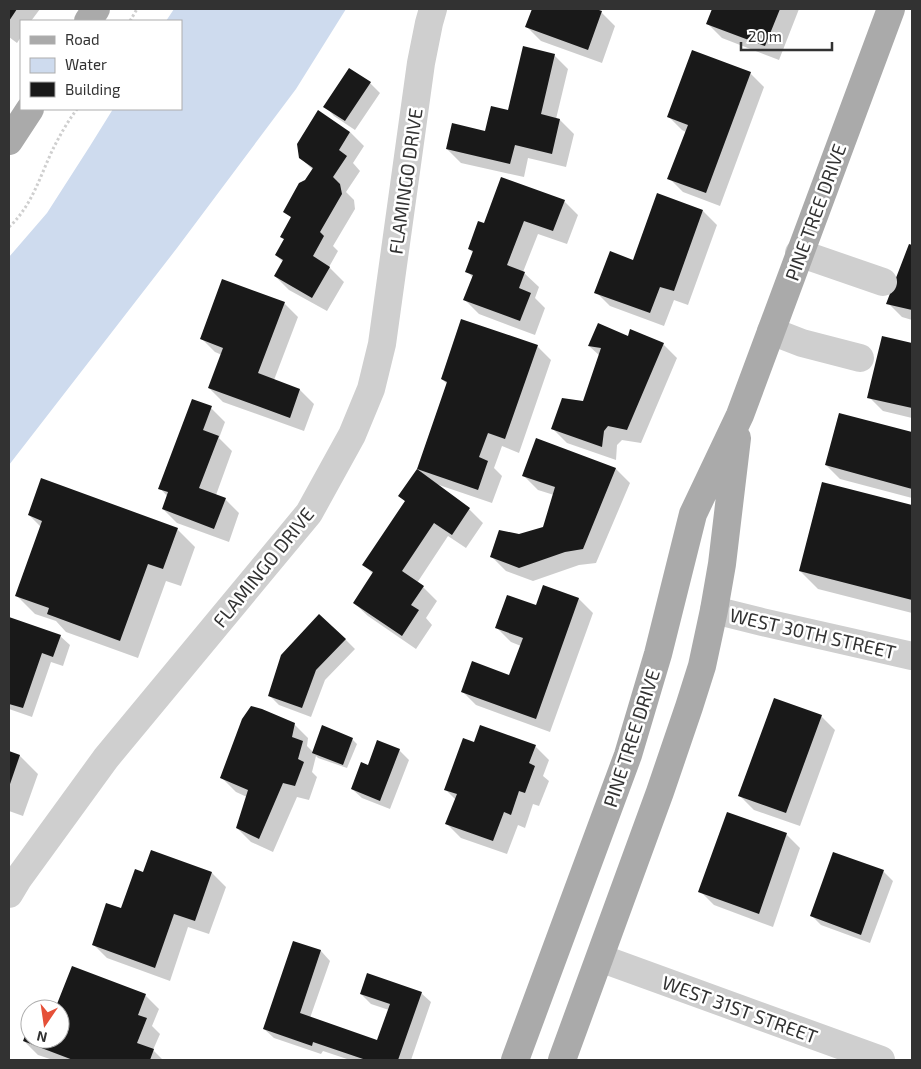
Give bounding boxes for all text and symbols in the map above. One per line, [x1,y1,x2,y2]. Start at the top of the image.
legend [20,20,182,110]
scale bar [741,20,832,52]
text: 20 m [748,27,782,45]
text: Road [65,30,100,48]
text: Water [65,55,107,73]
text: Building [65,80,121,98]
street label: FLAMINGO DRIVE [383,106,427,256]
street label: PINE TREE DRIVE [780,140,850,284]
street label: FLAMINGO DRIVE [208,503,318,631]
street label: WEST 30TH STREET [728,603,898,663]
street label: PINE TREE DRIVE [598,666,664,810]
street label: WEST 31ST STREET [659,970,821,1048]
north arrow [20,999,70,1049]
text: N [35,1028,49,1047]

